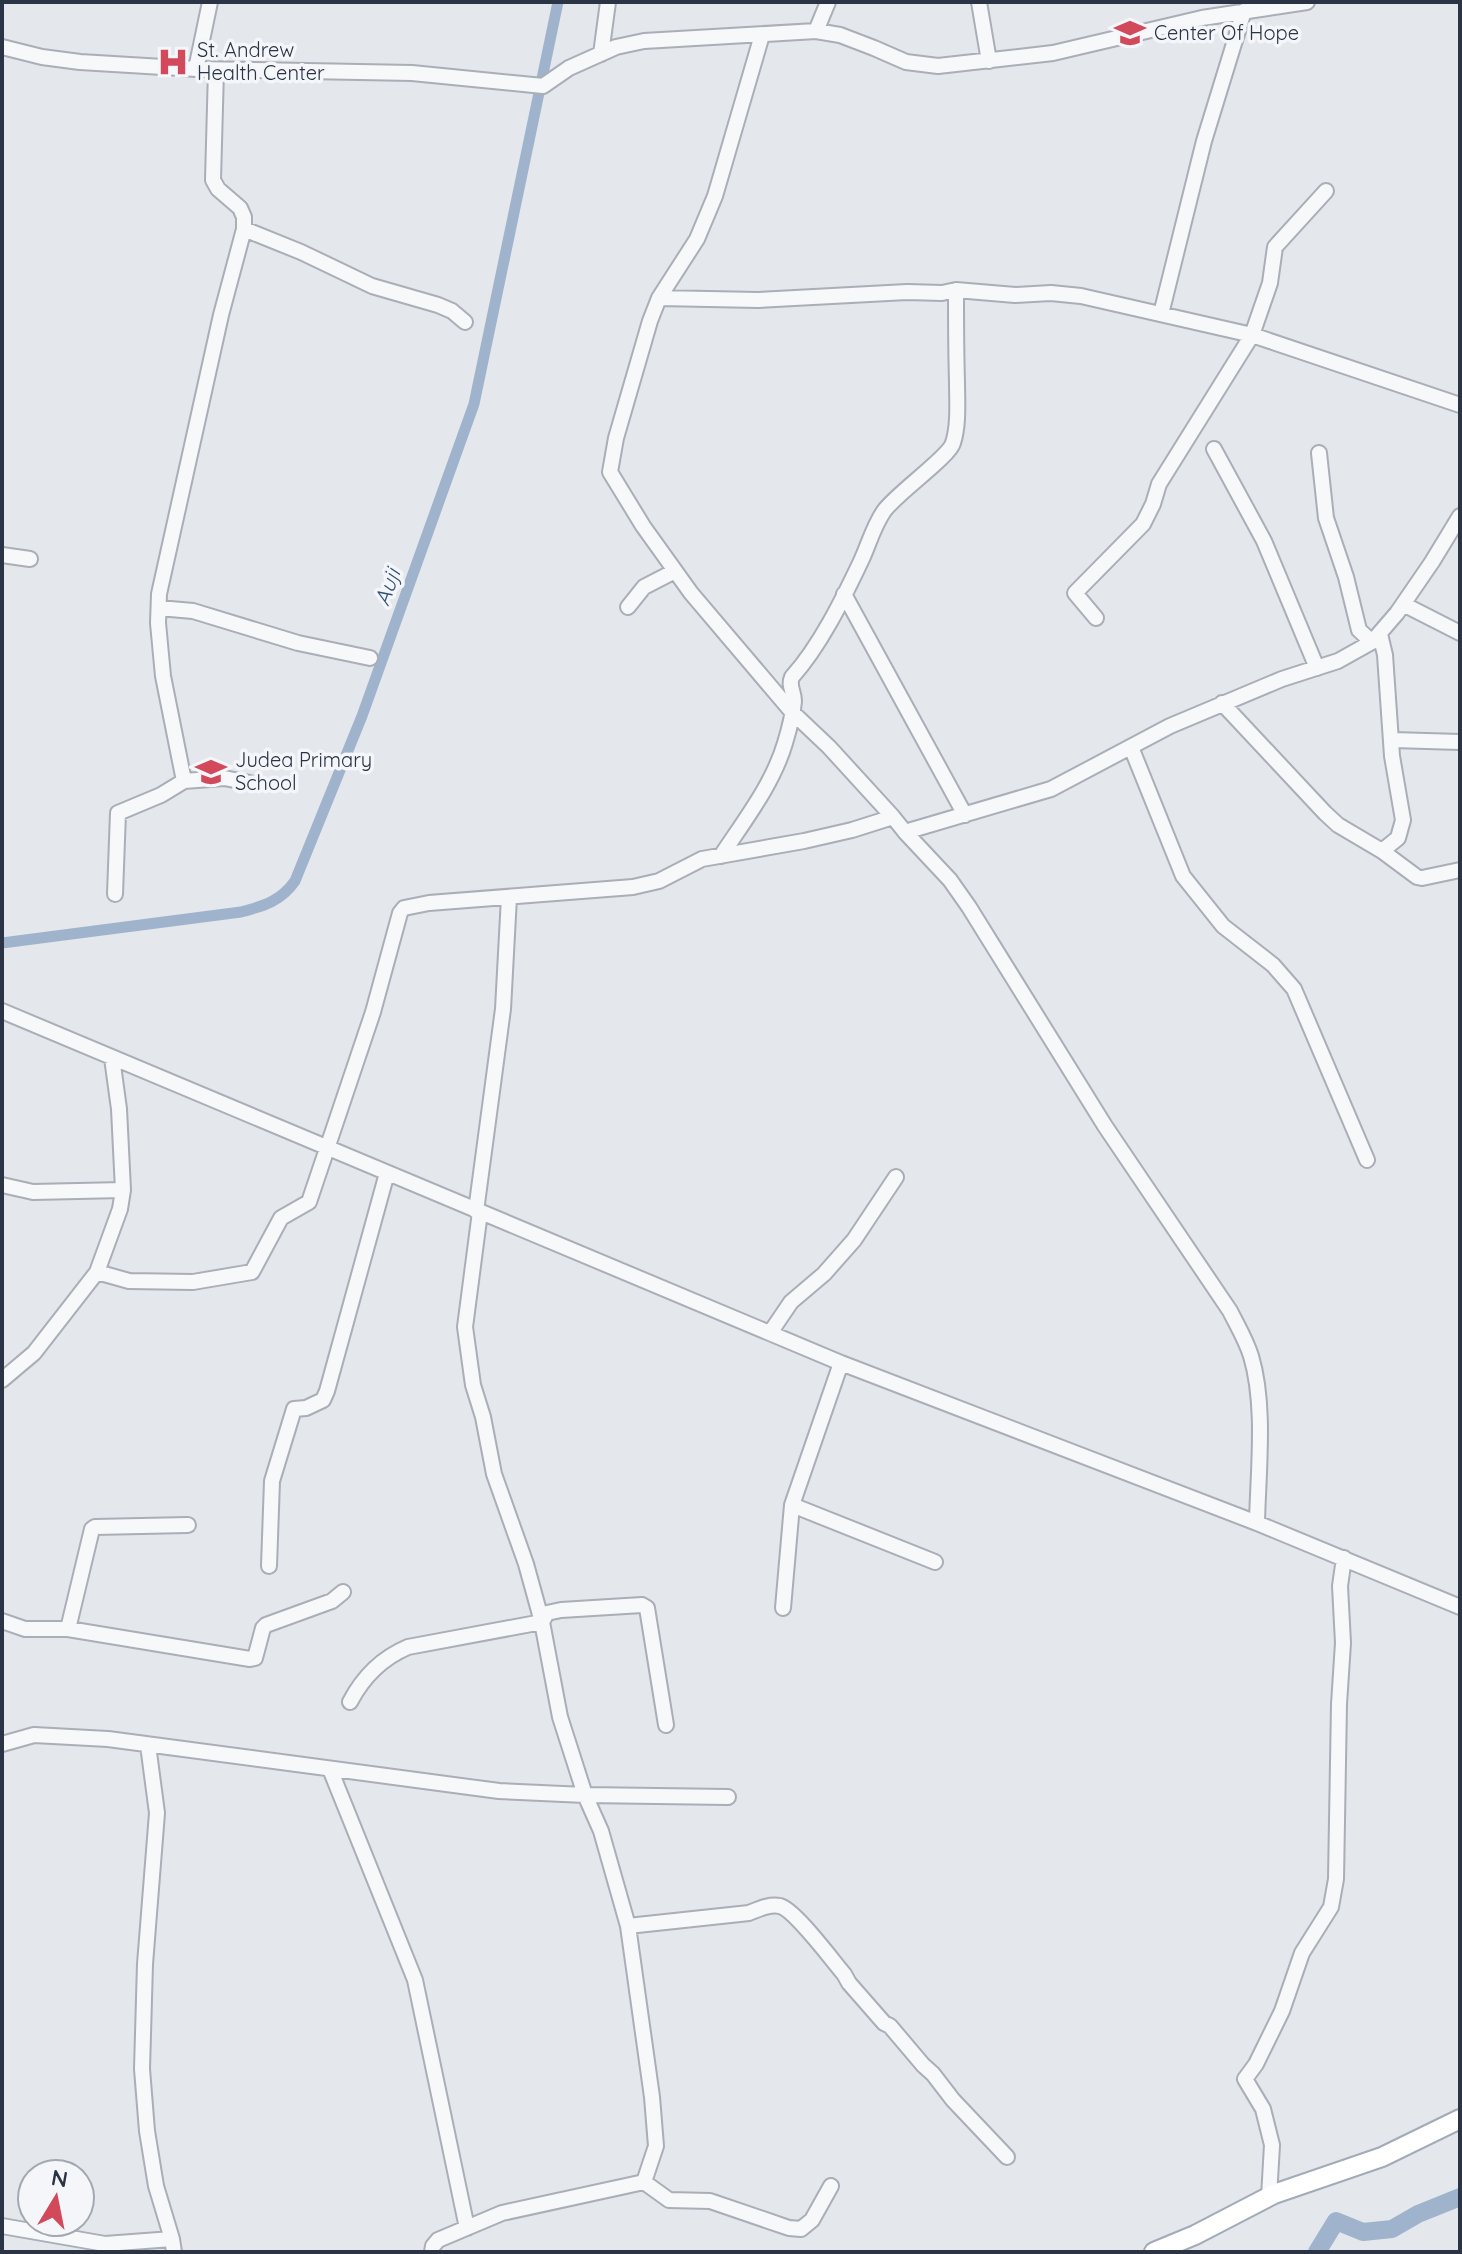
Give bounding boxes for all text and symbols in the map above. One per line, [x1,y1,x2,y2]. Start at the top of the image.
school or university icon: Center Of Hope [1113,16,1147,50]
place label: Center Of Hope [1154,20,1299,45]
place label: St. Andrew Health Center [197,37,325,85]
hospital icon: St. Andrew Health Center [156,45,190,79]
water label: Auji [367,563,407,609]
place label: Judea Primary School [235,747,372,795]
school or university icon: Judea Primary School [194,755,228,789]
north arrow [16,2158,96,2238]
text: N [49,2163,70,2193]

